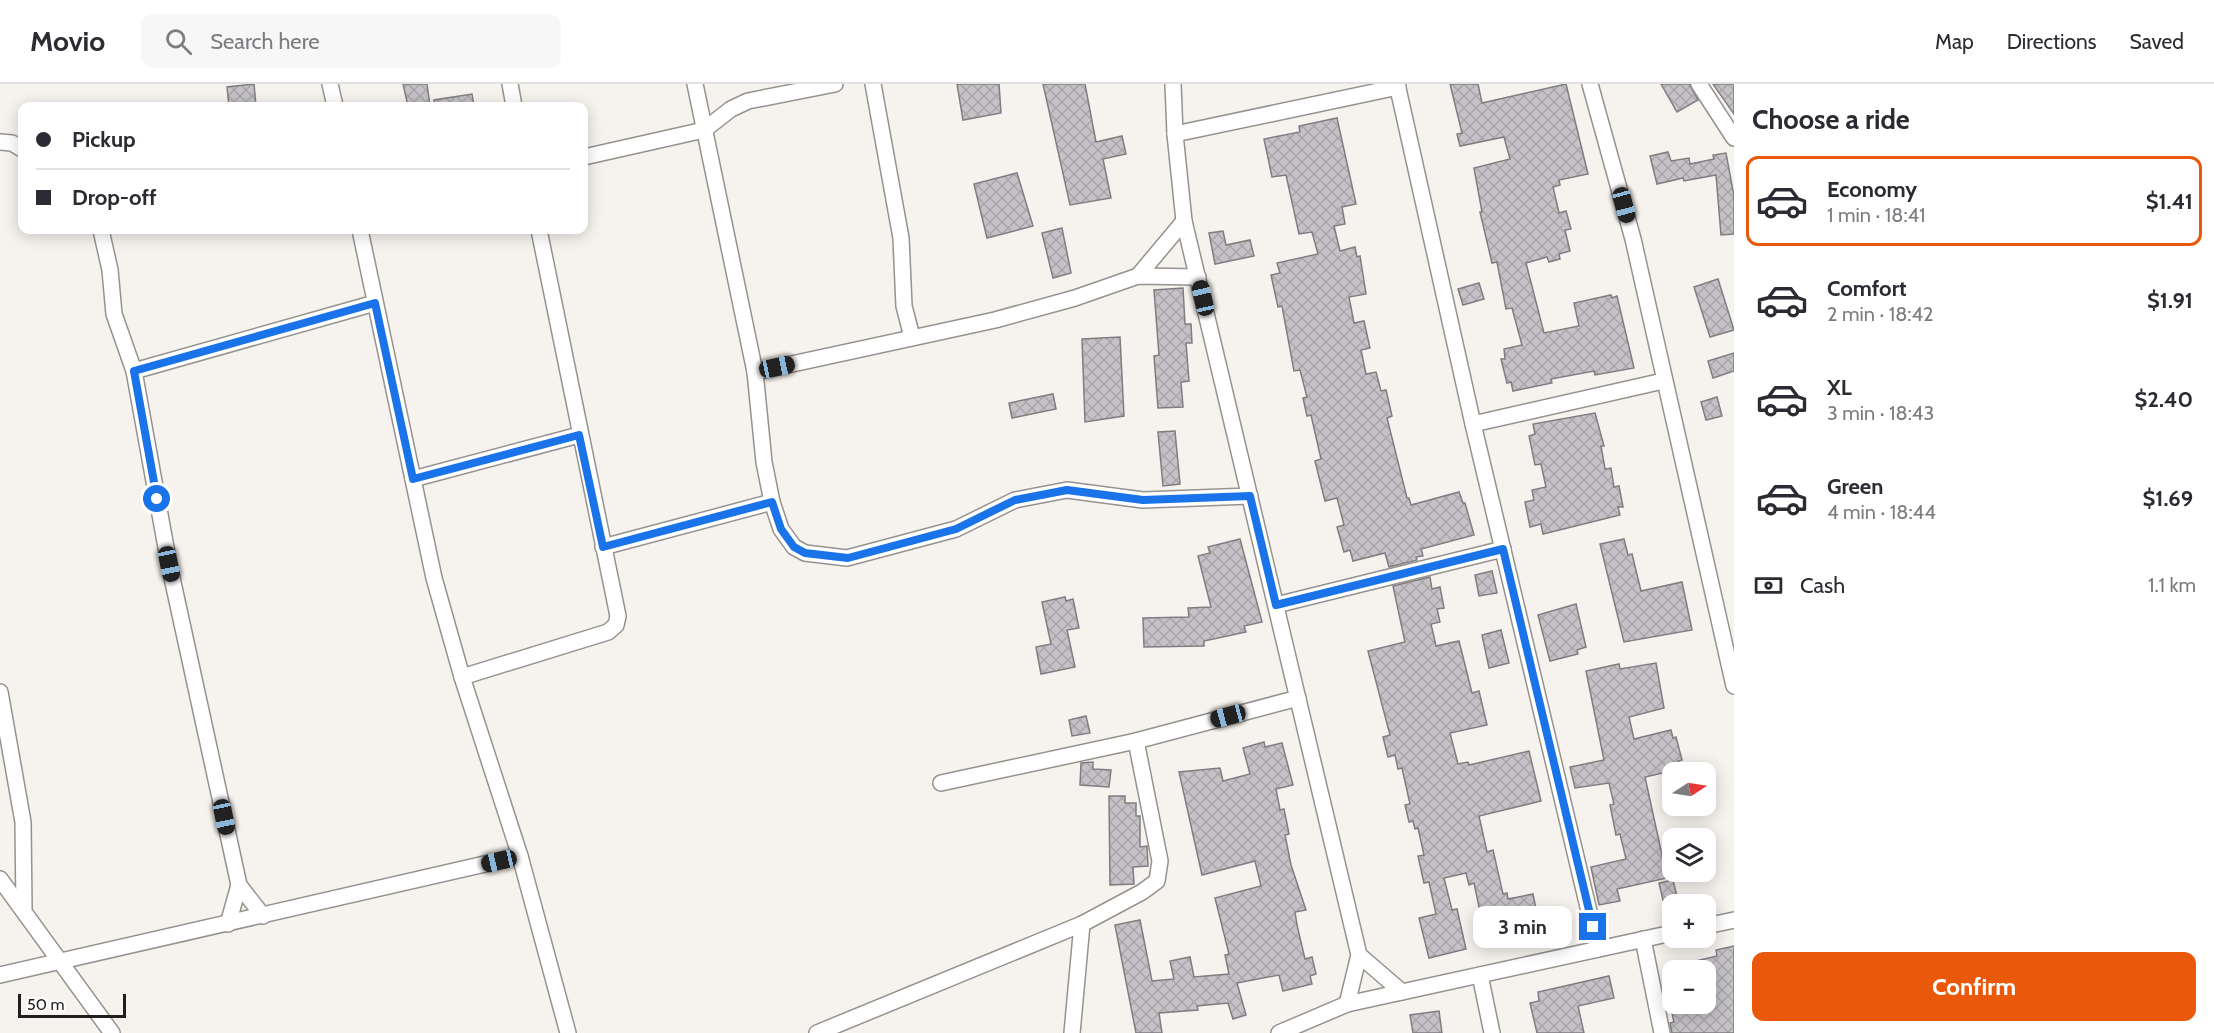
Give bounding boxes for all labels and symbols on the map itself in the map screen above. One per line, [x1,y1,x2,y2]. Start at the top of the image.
car [1611,185,1637,225]
car [1190,278,1216,318]
car [758,354,796,380]
route start [143,485,170,512]
car [156,545,182,583]
car [1208,703,1248,729]
north arrow [1662,762,1716,816]
car [211,798,237,836]
car [479,848,519,874]
callout: 3 min [1473,906,1572,948]
route end [1579,913,1606,940]
scale bar [18,991,126,1018]

